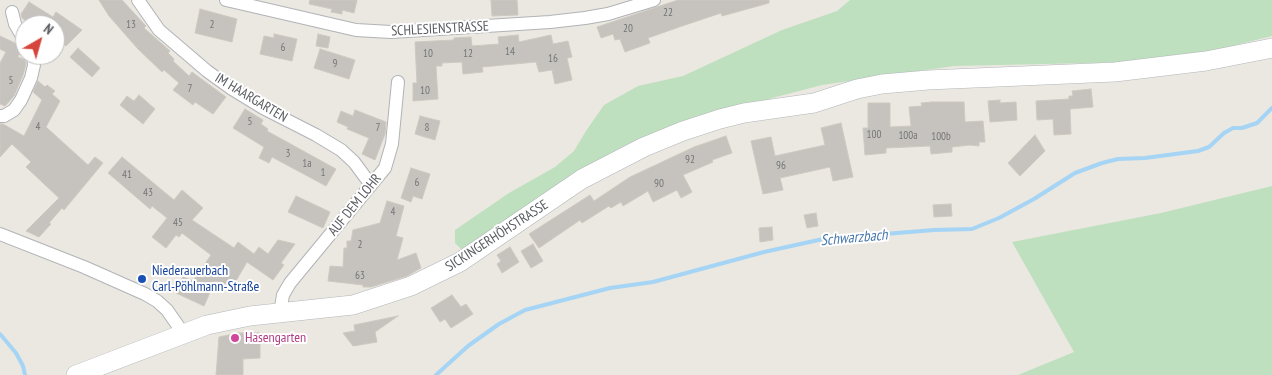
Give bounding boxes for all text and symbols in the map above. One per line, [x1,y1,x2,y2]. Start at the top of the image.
house number: 22 [663,6,673,20]
north arrow [15,15,65,65]
house number: 13 [126,18,136,32]
house number: 2 [210,18,214,32]
street label: SCHLESIENSTRASSE [391,18,489,40]
text: N [40,20,57,38]
house number: 20 [623,22,633,36]
house number: 6 [281,41,285,55]
house number: 14 [505,45,515,59]
house number: 10 [423,47,433,61]
house number: 12 [463,47,473,61]
house number: 16 [548,52,558,66]
house number: 9 [333,57,337,71]
street label: IM HAARGARTEN [212,70,290,126]
house number: 5 [9,74,13,88]
house number: 7 [188,82,192,96]
house number: 10 [420,84,430,98]
house number: 5 [248,115,252,129]
house number: 4 [36,120,40,134]
house number: 7 [376,121,380,135]
house number: 8 [425,121,429,135]
house number: 100 [867,128,881,142]
house number: 100a [898,129,918,143]
house number: 100b [931,130,951,144]
house number: 3 [286,147,290,161]
house number: 92 [685,153,695,167]
house number: 1a [302,157,312,171]
house number: 96 [776,159,786,173]
house number: 1 [321,166,325,180]
house number: 41 [122,168,132,182]
street label: AUF DEM LOHR [325,171,385,239]
house number: 6 [415,176,419,190]
house number: 90 [654,177,664,191]
house number: 43 [143,186,153,200]
street label: SICKINGERHÖHSTRASSE [443,197,551,275]
house number: 4 [391,205,395,219]
house number: 45 [173,216,183,230]
water label: Schwarzbach [820,226,888,250]
house number: 2 [358,238,362,252]
place label: Niederauerbach Carl-Pöhlmann-Straße [152,263,259,296]
house number: 63 [355,269,365,283]
marker: Niederauerbach Carl-Pöhlmann-Straße [136,273,148,285]
place label: Hasengarten [245,330,306,346]
marker: Hasengarten [229,332,241,344]

